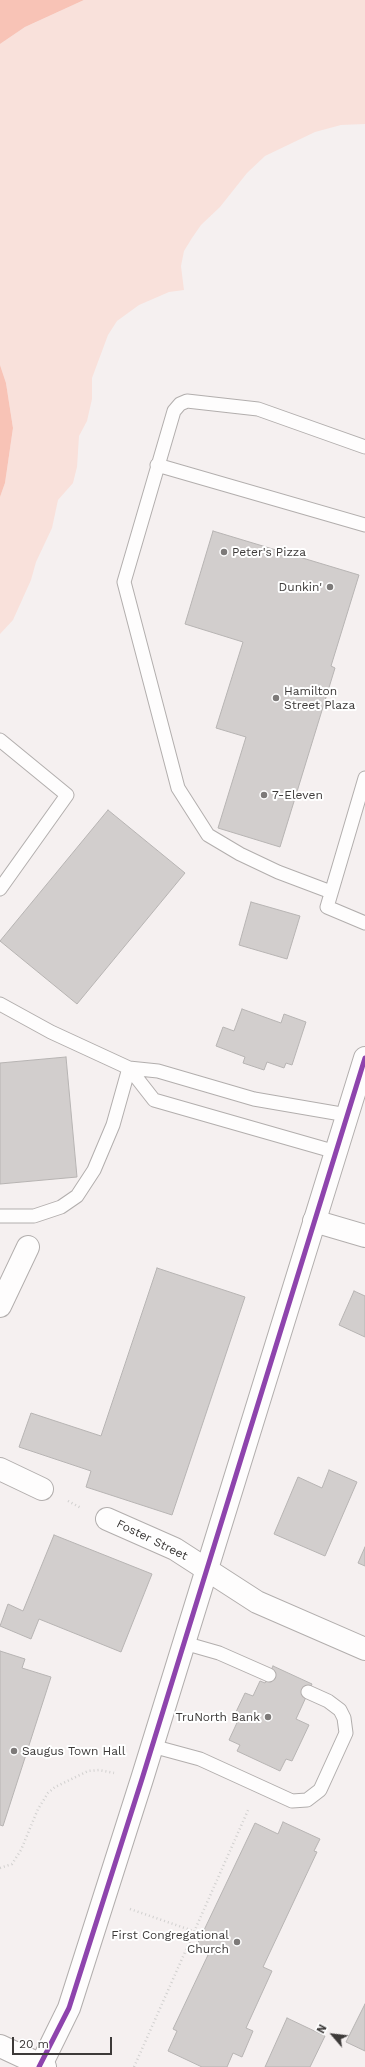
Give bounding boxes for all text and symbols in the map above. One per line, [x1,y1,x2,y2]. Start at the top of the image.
place label: Peter's Pizza [232,545,306,559]
marker: Peter's Pizza [219,547,229,557]
place label: Dunkin' [279,580,322,594]
marker: Dunkin' [325,582,335,592]
place label: Hamilton Street Plaza [284,684,355,712]
marker: Hamilton Street Plaza [271,693,281,703]
place label: 7-Eleven [272,788,323,802]
marker: 7-Eleven [259,790,269,800]
street label: Foster Street [114,1517,190,1563]
place label: TruNorth Bank [175,1710,260,1724]
marker: TruNorth Bank [263,1712,273,1722]
place label: Saugus Town Hall [22,1744,125,1758]
marker: Saugus Town Hall [9,1746,19,1756]
place label: First Congregational Church [111,1928,229,1956]
marker: First Congregational Church [232,1937,242,1947]
north arrow [313,2015,353,2055]
text: N [314,2022,330,2036]
scale bar [14,2029,114,2055]
text: 20 m [19,2037,49,2051]

